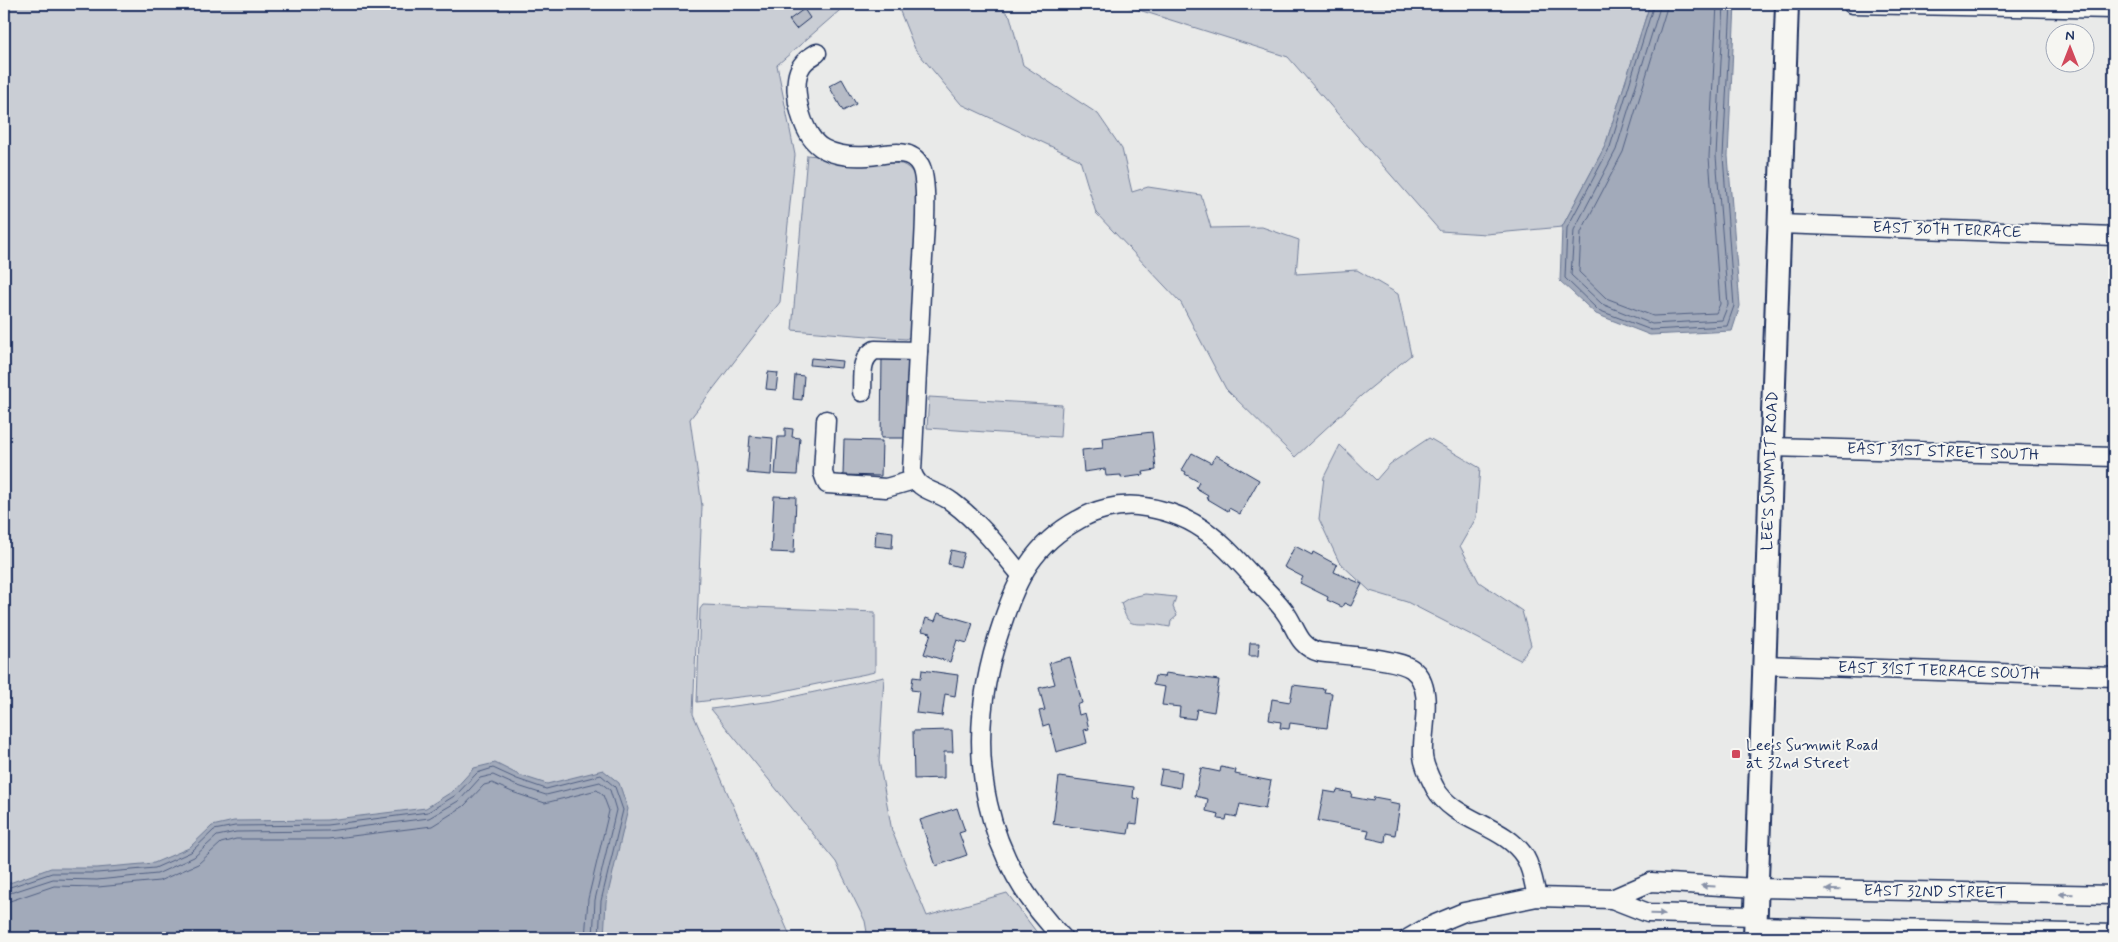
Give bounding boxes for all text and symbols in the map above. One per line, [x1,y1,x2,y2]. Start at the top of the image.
north arrow [2046,22,2096,72]
text: N [2065,27,2075,45]
street label: EAST 30TH TERRACE [1872,217,2022,243]
street label: LEE'S SUMMIT ROAD [1757,391,1783,551]
street label: EAST 31ST STREET SOUTH [1847,438,2040,466]
street label: EAST 31ST TERRACE SOUTH [1837,657,2041,685]
place label: Lee's Summit Road at 32nd Street [1746,735,1878,774]
marker: Lee's Summit Road at 32nd Street [1730,748,1742,760]
street label: EAST 32ND STREET [1863,880,2007,904]
one-way arrow [1699,881,1715,889]
one-way arrow [1825,886,1841,894]
one-way arrow [2057,890,2073,898]
one-way arrow [1651,910,1667,918]

